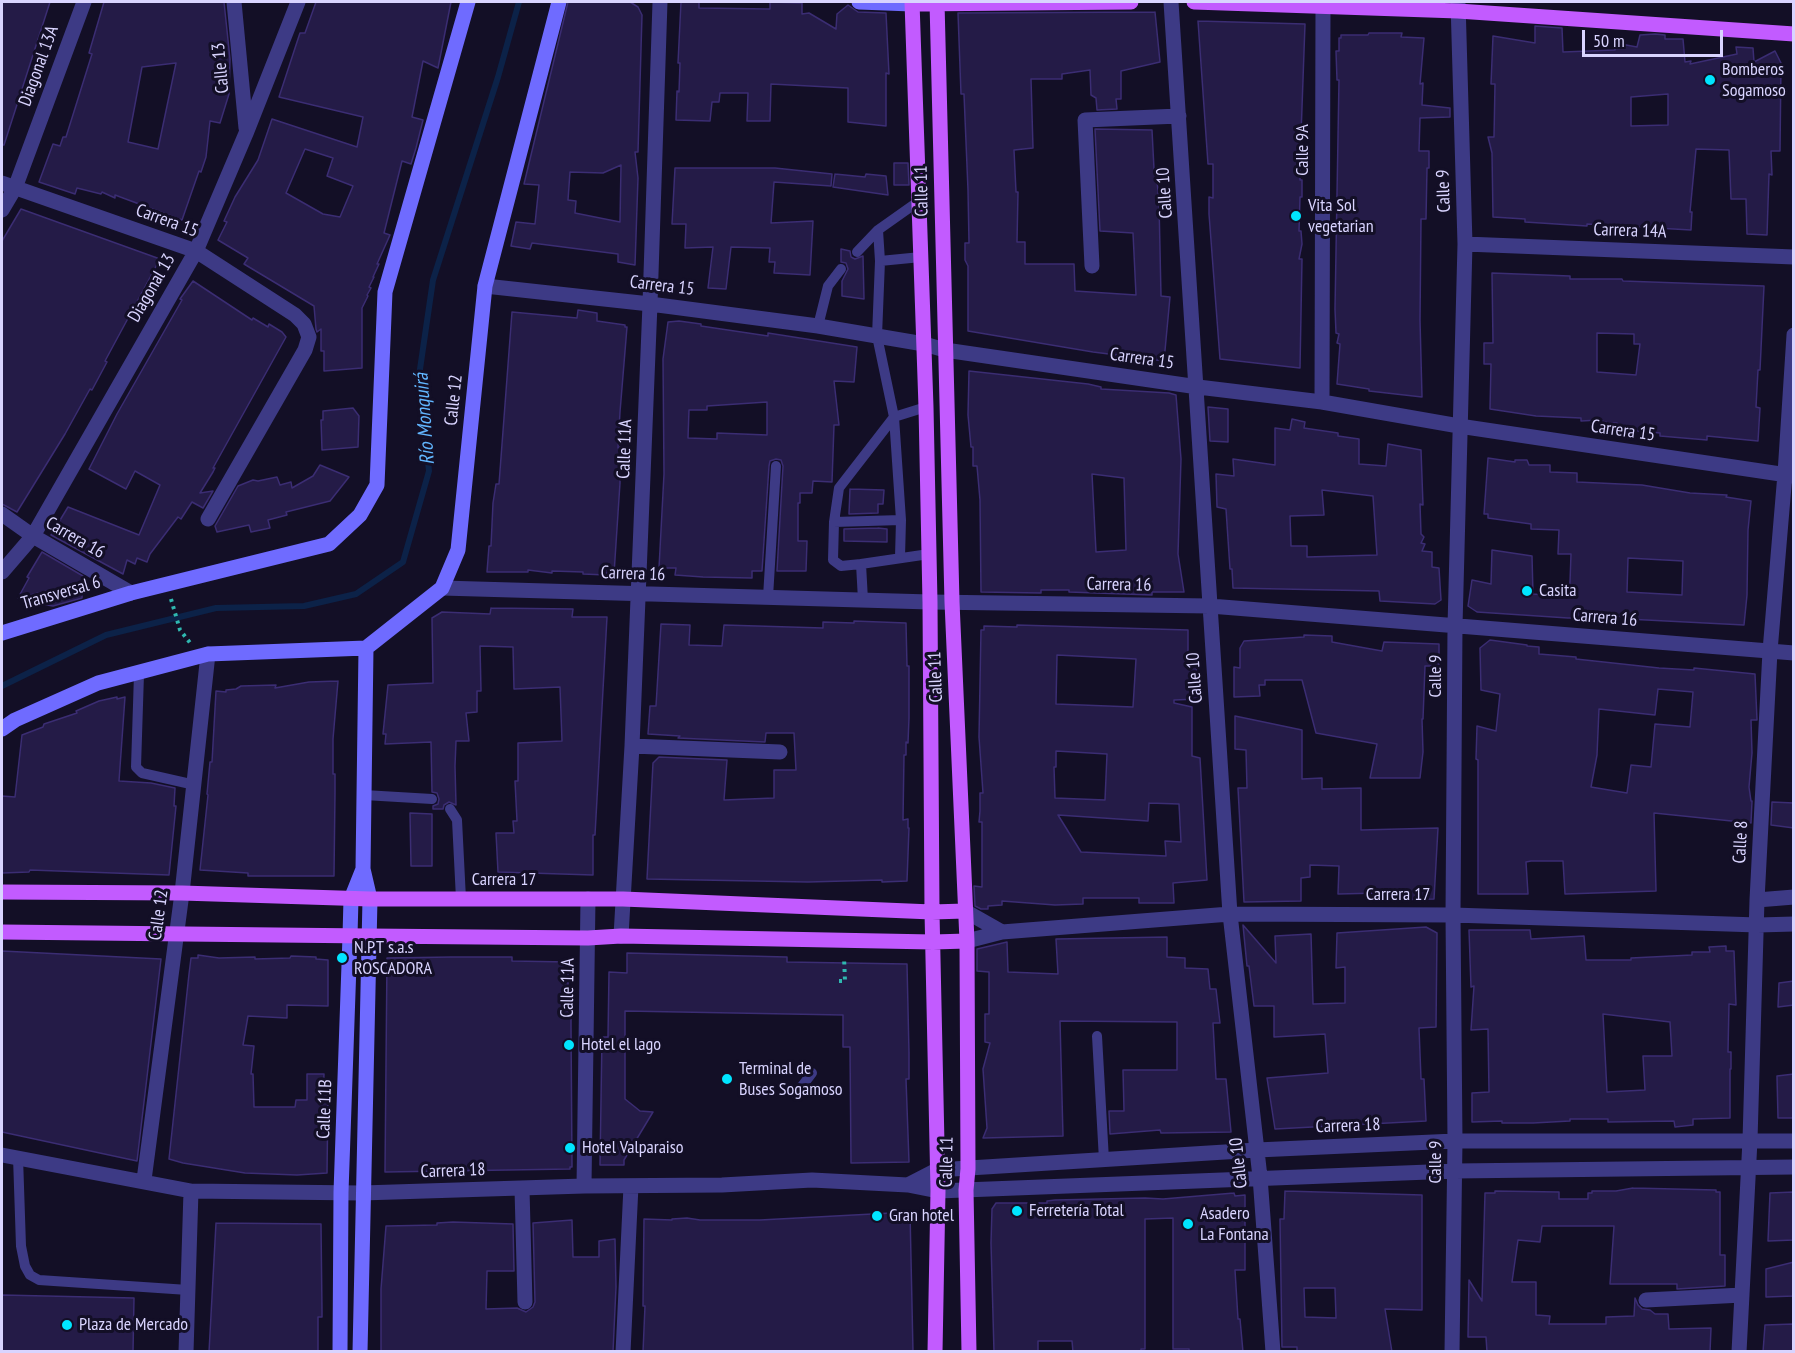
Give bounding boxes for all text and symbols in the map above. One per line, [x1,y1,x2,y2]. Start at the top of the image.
scale bar [1585,18,1726,56]
street label: Diagonal 13A [14,23,64,109]
text: 50 m [1593,29,1625,52]
street label: Calle 13 [208,42,234,94]
place label: Bomberos Sogamoso [1722,59,1786,101]
marker: Bomberos Sogamoso [1703,73,1717,87]
street label: Calle 9A [1292,124,1314,176]
street label: Calle 11 [911,165,933,217]
street label: Calle 10 [1152,167,1178,219]
street label: Calle 9 [1432,169,1456,213]
place label: Vita Sol vegetarian [1308,195,1374,238]
street label: Carrera 15 [133,200,201,242]
marker: Vita Sol vegetarian [1289,209,1303,223]
street label: Carrera 14A [1593,219,1667,243]
street label: Diagonal 13 [124,250,180,326]
street label: Carrera 15 [629,271,695,301]
street label: Carrera 15 [1108,344,1176,374]
water label: Río Monquirá [410,372,440,466]
street label: Calle 12 [441,373,467,427]
street label: Carrera 15 [1589,416,1657,446]
street label: Calle 11A [613,419,637,479]
street label: Carrera 16 [42,512,108,564]
street label: Carrera 16 [600,562,666,586]
street label: Transversal 6 [19,571,103,615]
street label: Carrera 16 [1086,574,1152,596]
place label: Casita [1539,580,1576,602]
marker: Casita [1520,584,1534,598]
street label: Carrera 16 [1572,604,1638,632]
street label: Calle 11 [924,651,948,703]
street label: Calle 10 [1182,652,1208,704]
street label: Calle 9 [1425,655,1447,697]
street label: Calle 8 [1729,820,1753,864]
street label: Carrera 17 [472,869,536,891]
street label: Carrera 17 [1366,884,1430,906]
street label: Calle 12 [145,888,173,942]
place label: N.P.T s.a.s ROSCADORA [354,937,432,980]
marker: N.P.T s.a.s ROSCADORA [335,951,349,965]
street label: Calle 11A [557,958,579,1018]
place label: Hotel el lago [581,1034,661,1056]
marker: Hotel el lago [562,1038,576,1052]
place label: Terminal de Buses Sogamoso [739,1058,843,1100]
marker: Terminal de Buses Sogamoso [720,1072,734,1086]
street label: Calle 11B [313,1079,337,1139]
street label: Carrera 18 [1315,1114,1381,1138]
street label: Calle 11 [936,1136,958,1188]
street label: Calle 10 [1226,1136,1252,1190]
place label: Hotel Valparaiso [582,1137,684,1159]
marker: Hotel Valparaiso [563,1141,577,1155]
street label: Calle 9 [1425,1141,1447,1183]
street label: Carrera 18 [420,1159,486,1183]
place label: Ferretería Total [1029,1200,1124,1222]
place label: Asadero La Fontana [1200,1203,1269,1246]
marker: Ferretería Total [1010,1204,1024,1218]
place label: Gran hotel [889,1205,954,1227]
marker: Gran hotel [870,1209,884,1223]
marker: Asadero La Fontana [1181,1217,1195,1231]
place label: Plaza de Mercado [79,1314,188,1336]
marker: Plaza de Mercado [60,1318,74,1332]

